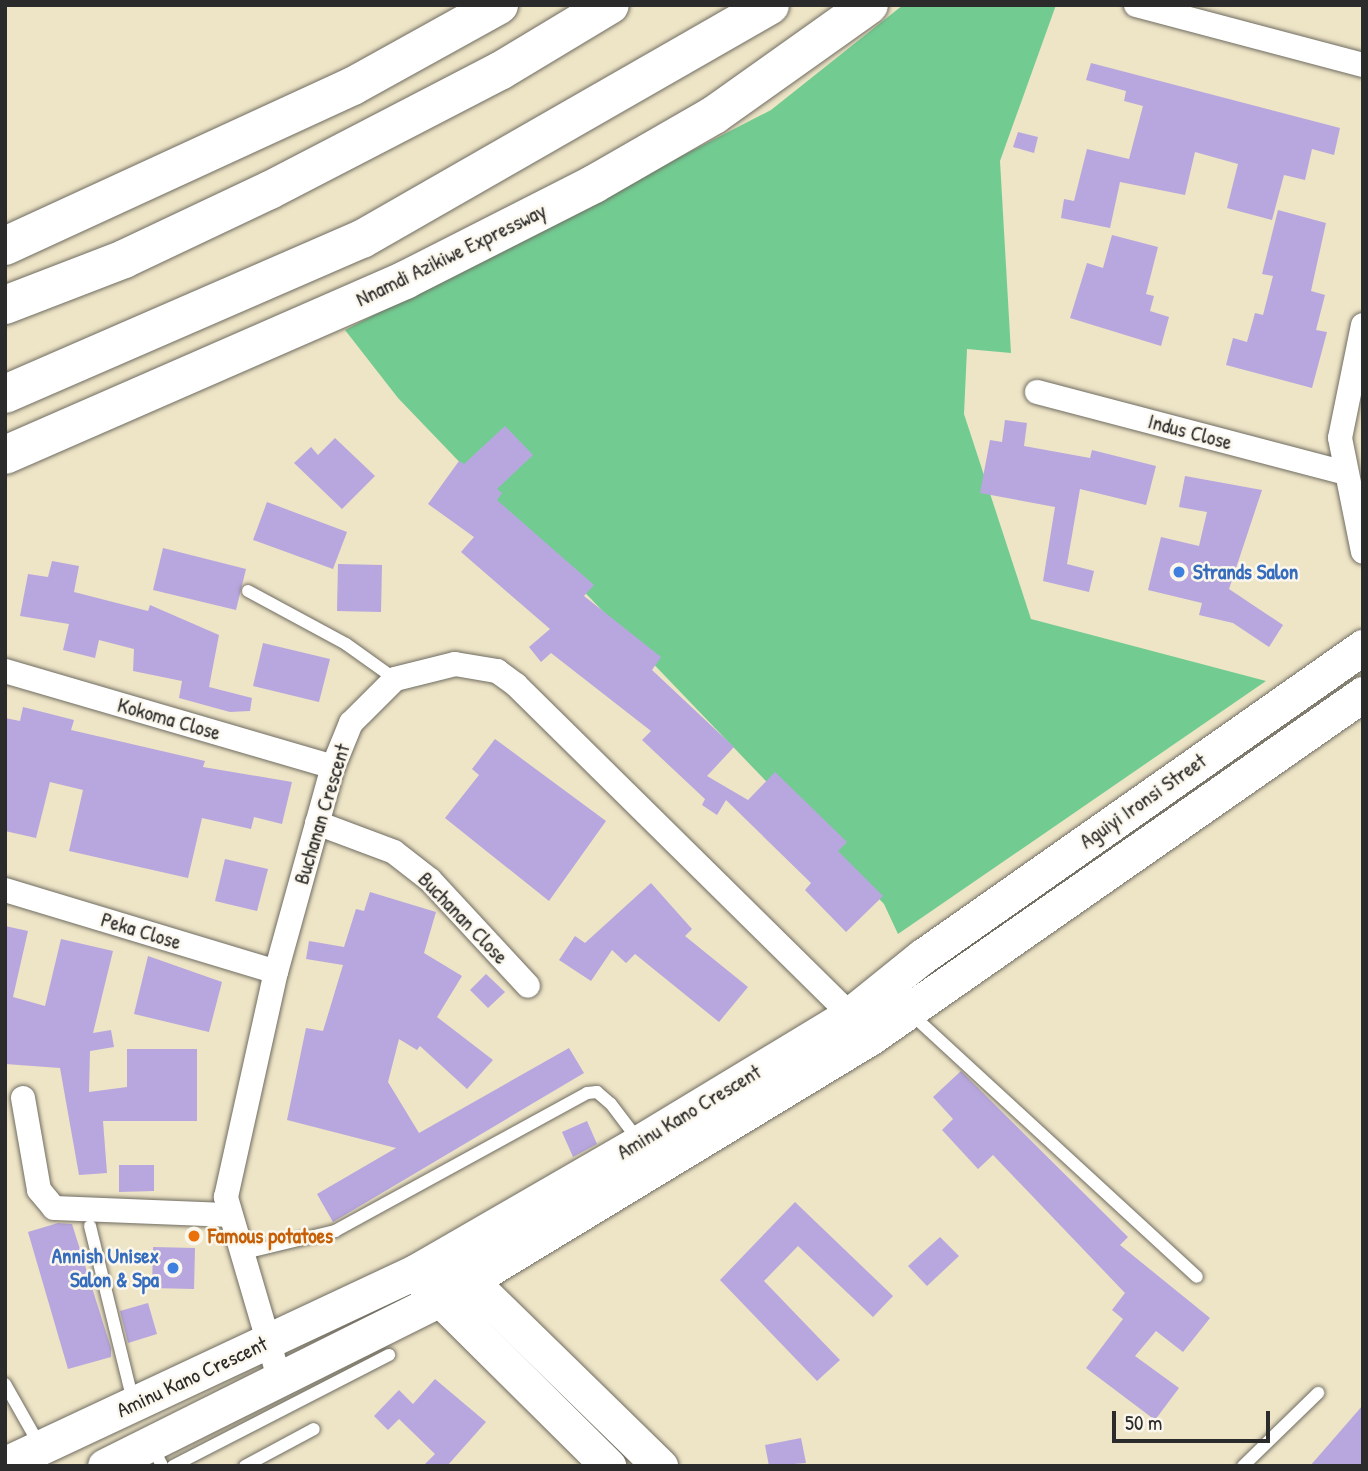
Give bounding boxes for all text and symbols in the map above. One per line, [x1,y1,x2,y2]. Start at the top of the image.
street label: Nnamdi Azikiwe Expressway [352,198,550,312]
street label: Indus Close [1145,409,1235,455]
place label: Strands Salon [1193,559,1298,585]
marker: Strands Salon [1171,564,1187,580]
street label: Kokoma Close [115,692,223,746]
street label: Buchanan Crescent [289,741,355,887]
street label: Aguiyi Ironsi Street [1075,748,1211,854]
street label: Buchanan Close [413,867,513,969]
street label: Peka Close [98,907,184,955]
street label: Aminu Kano Crescent [613,1059,765,1165]
place label: Famous potatoes [208,1223,333,1249]
marker: Famous potatoes [186,1228,202,1244]
place label: Annish Unisex Salon & Spa [52,1243,159,1293]
marker: Annish Unisex Salon & Spa [165,1260,181,1276]
street label: Aminu Kano Crescent [113,1331,271,1423]
scale bar [1116,1398,1274,1442]
text: 50 m [1125,1408,1162,1437]

